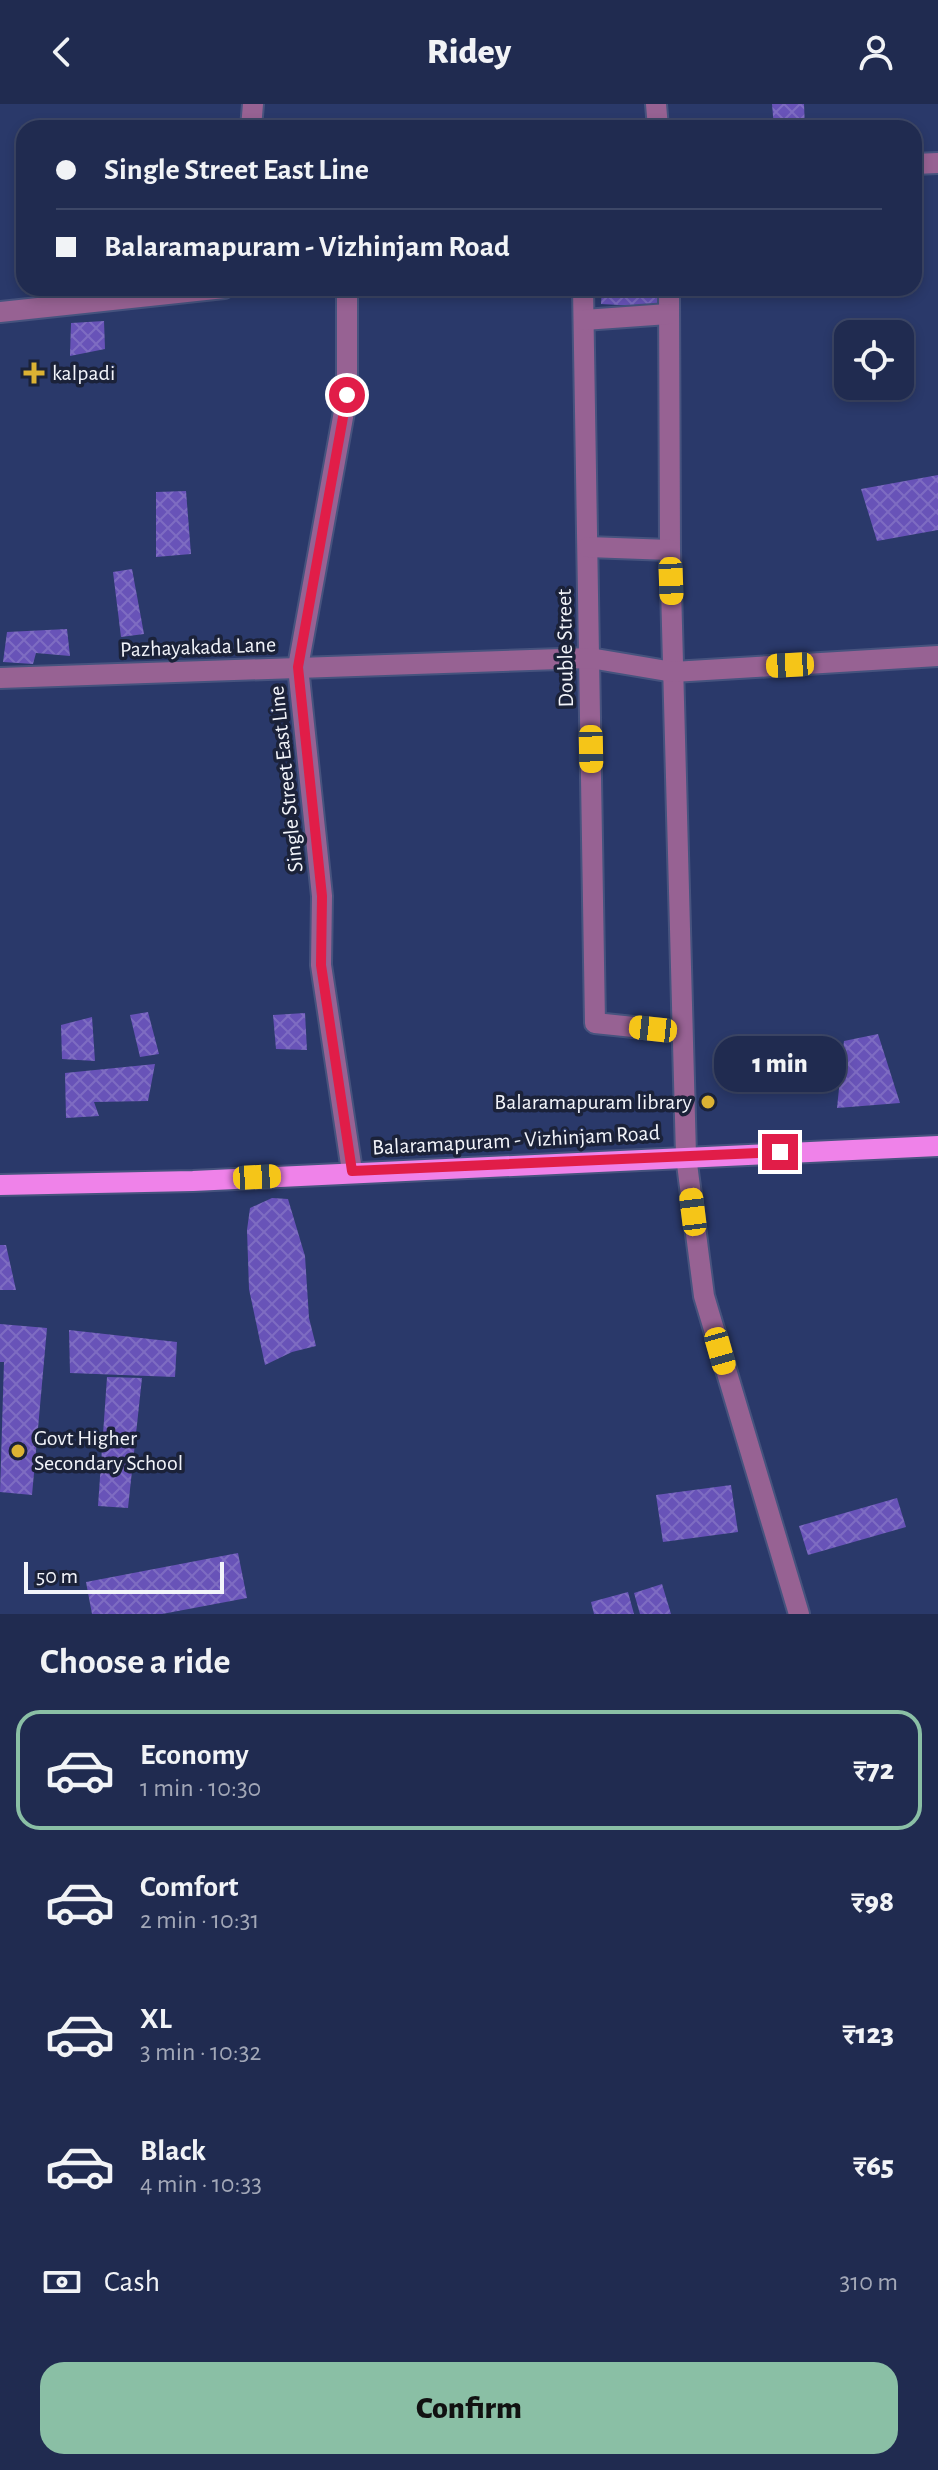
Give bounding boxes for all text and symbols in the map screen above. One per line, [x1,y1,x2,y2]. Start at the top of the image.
icon: back [40,30,84,74]
icon: person [854,30,898,74]
text: Ridey [427,34,511,70]
text: Single Street East Line [104,155,369,185]
text: Balaramapuram - Vizhinjam Road [104,232,510,262]
map controls [834,320,914,400]
button: locate [834,320,914,400]
marker: kalpadi [23,362,45,384]
place label: kalpadi [52,362,115,384]
route start [329,377,365,413]
car [658,557,684,605]
street label: Double Street [553,589,577,707]
street label: Pazhayakada Lane [120,633,276,661]
car [765,652,815,678]
street label: Single Street East Line [265,685,307,873]
car [579,725,603,773]
car [628,1015,678,1043]
callout: 1 min [714,1036,846,1092]
text: 1 min [752,1051,808,1077]
place label: Balaramapuram library [494,1091,693,1113]
marker: Balaramapuram library [699,1093,717,1111]
street label: Balaramapuram - Vizhinjam Road [371,1121,661,1159]
route end [762,1134,798,1170]
car [232,1164,282,1190]
car [678,1187,708,1237]
car [702,1325,738,1377]
place label: Govt Higher Secondary School [34,1427,183,1474]
marker: Govt Higher Secondary School [9,1442,27,1460]
scale bar [24,1558,224,1594]
text: 50 m [36,1565,78,1587]
text: Choose a ride [40,1644,230,1680]
icon: car [44,1734,116,1806]
text: Economy [140,1740,249,1770]
text: ₹72 [853,1755,894,1785]
text: 1 min · 10:30 [140,1775,261,1801]
icon: car [44,1866,116,1938]
text: Comfort [140,1872,239,1902]
text: ₹98 [851,1887,894,1917]
text: 2 min · 10:31 [140,1907,259,1933]
icon: car [44,1998,116,2070]
text: XL [140,2004,172,2034]
text: ₹123 [842,2019,894,2049]
text: 3 min · 10:32 [140,2039,261,2065]
icon: car [44,2130,116,2202]
text: Black [140,2136,206,2166]
text: ₹65 [853,2151,894,2181]
text: 4 min · 10:33 [140,2171,262,2197]
icon: cash [40,2260,84,2304]
text: Cash [104,2267,160,2297]
text: 310 m [840,2269,898,2295]
button: Confirm [40,2362,898,2454]

